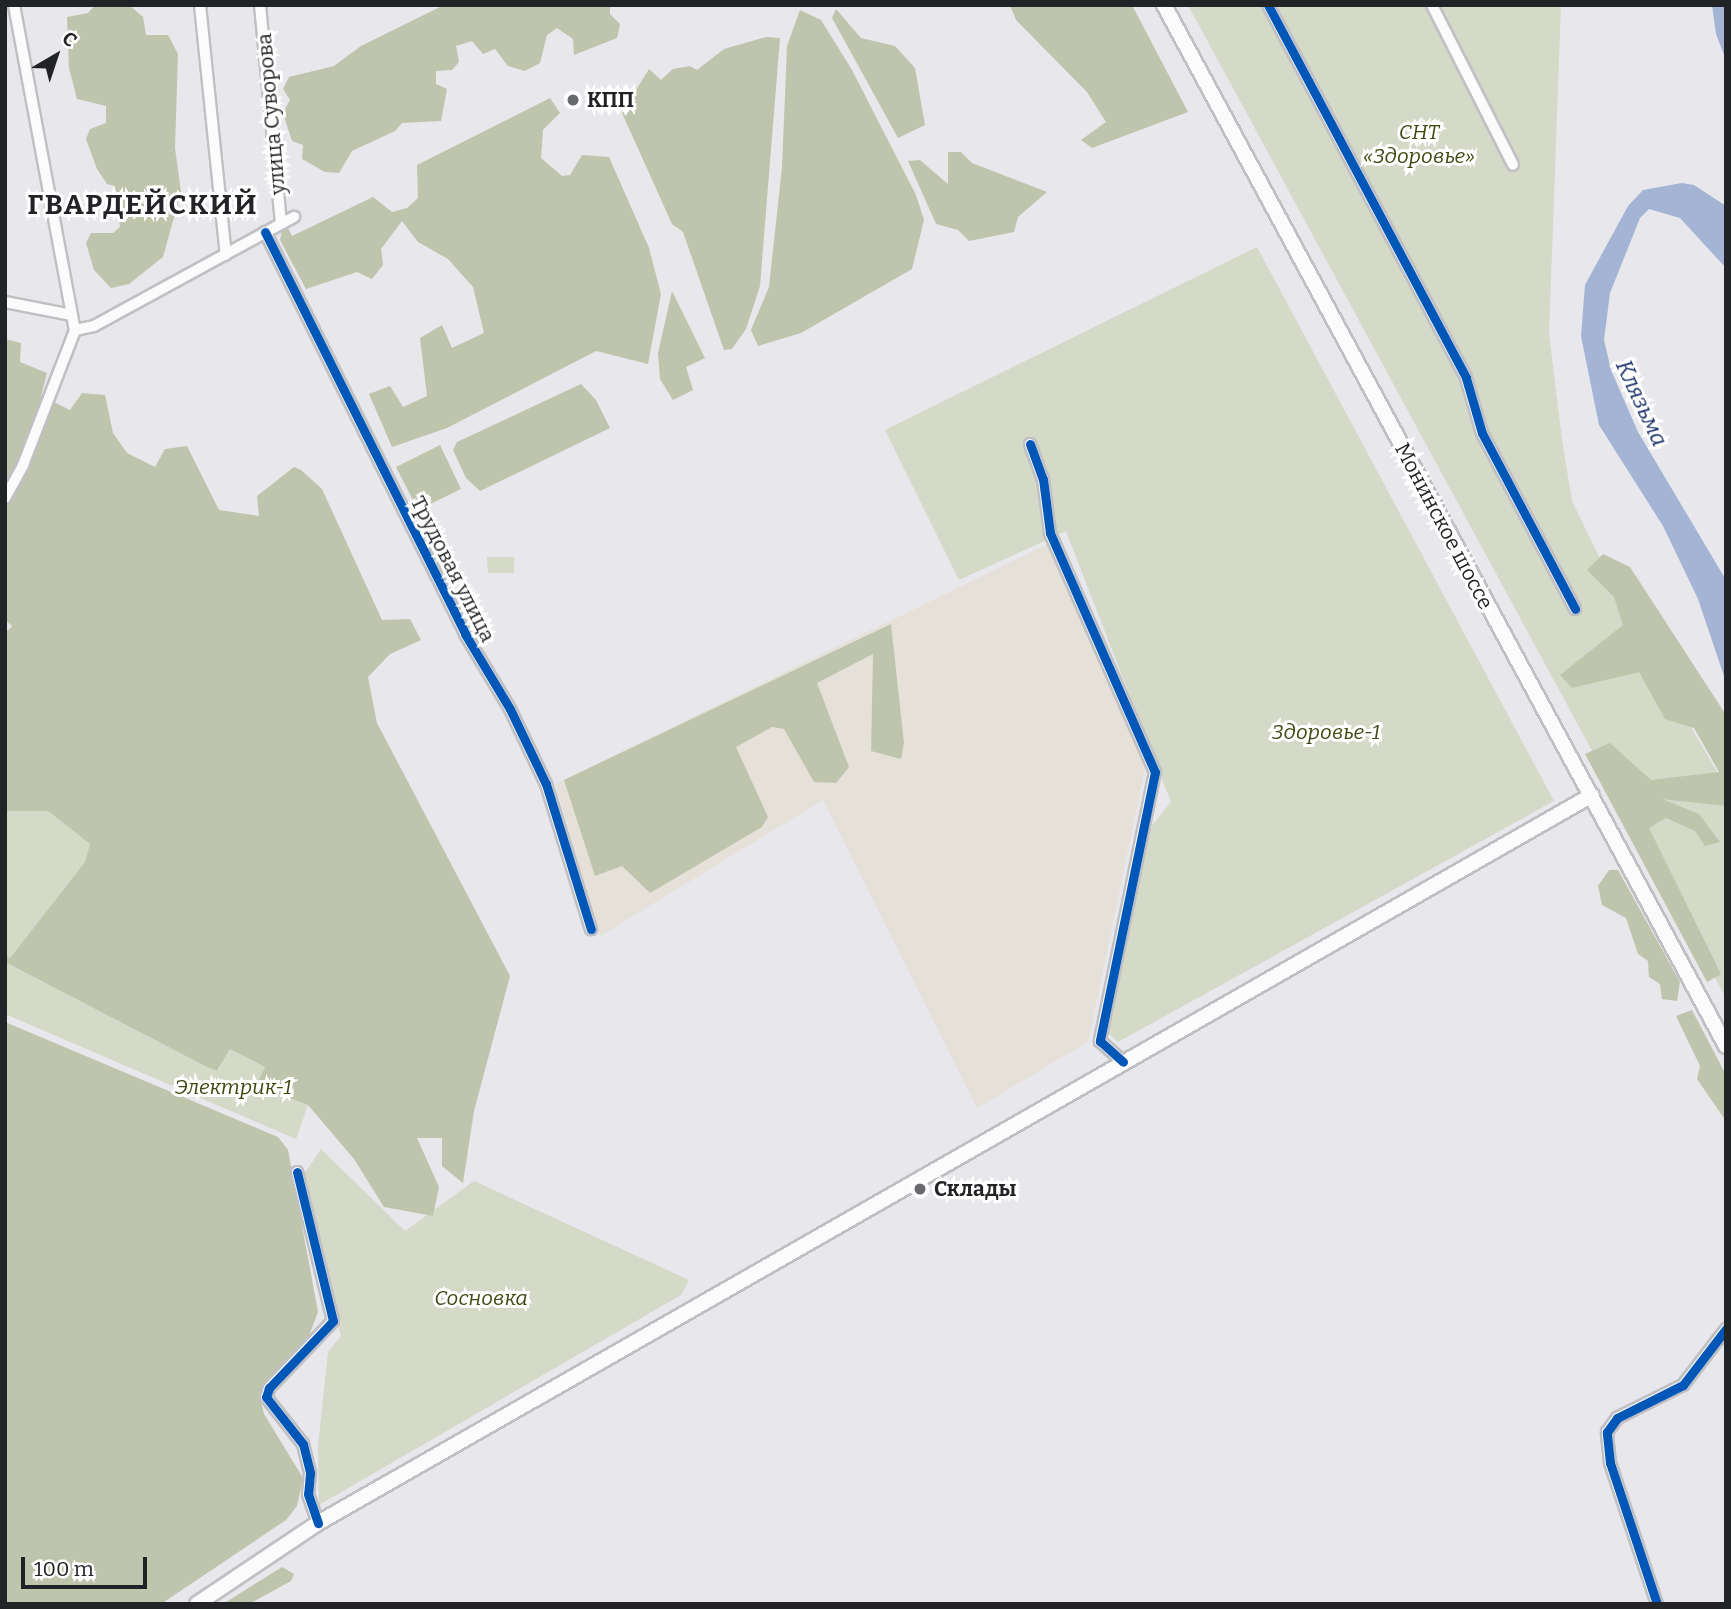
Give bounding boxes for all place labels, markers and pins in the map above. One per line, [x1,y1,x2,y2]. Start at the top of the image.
place label: КПП [587,87,634,113]
marker: КПП [565,92,581,108]
place label: Склады [934,1176,1016,1202]
marker: Склады [912,1181,928,1197]

